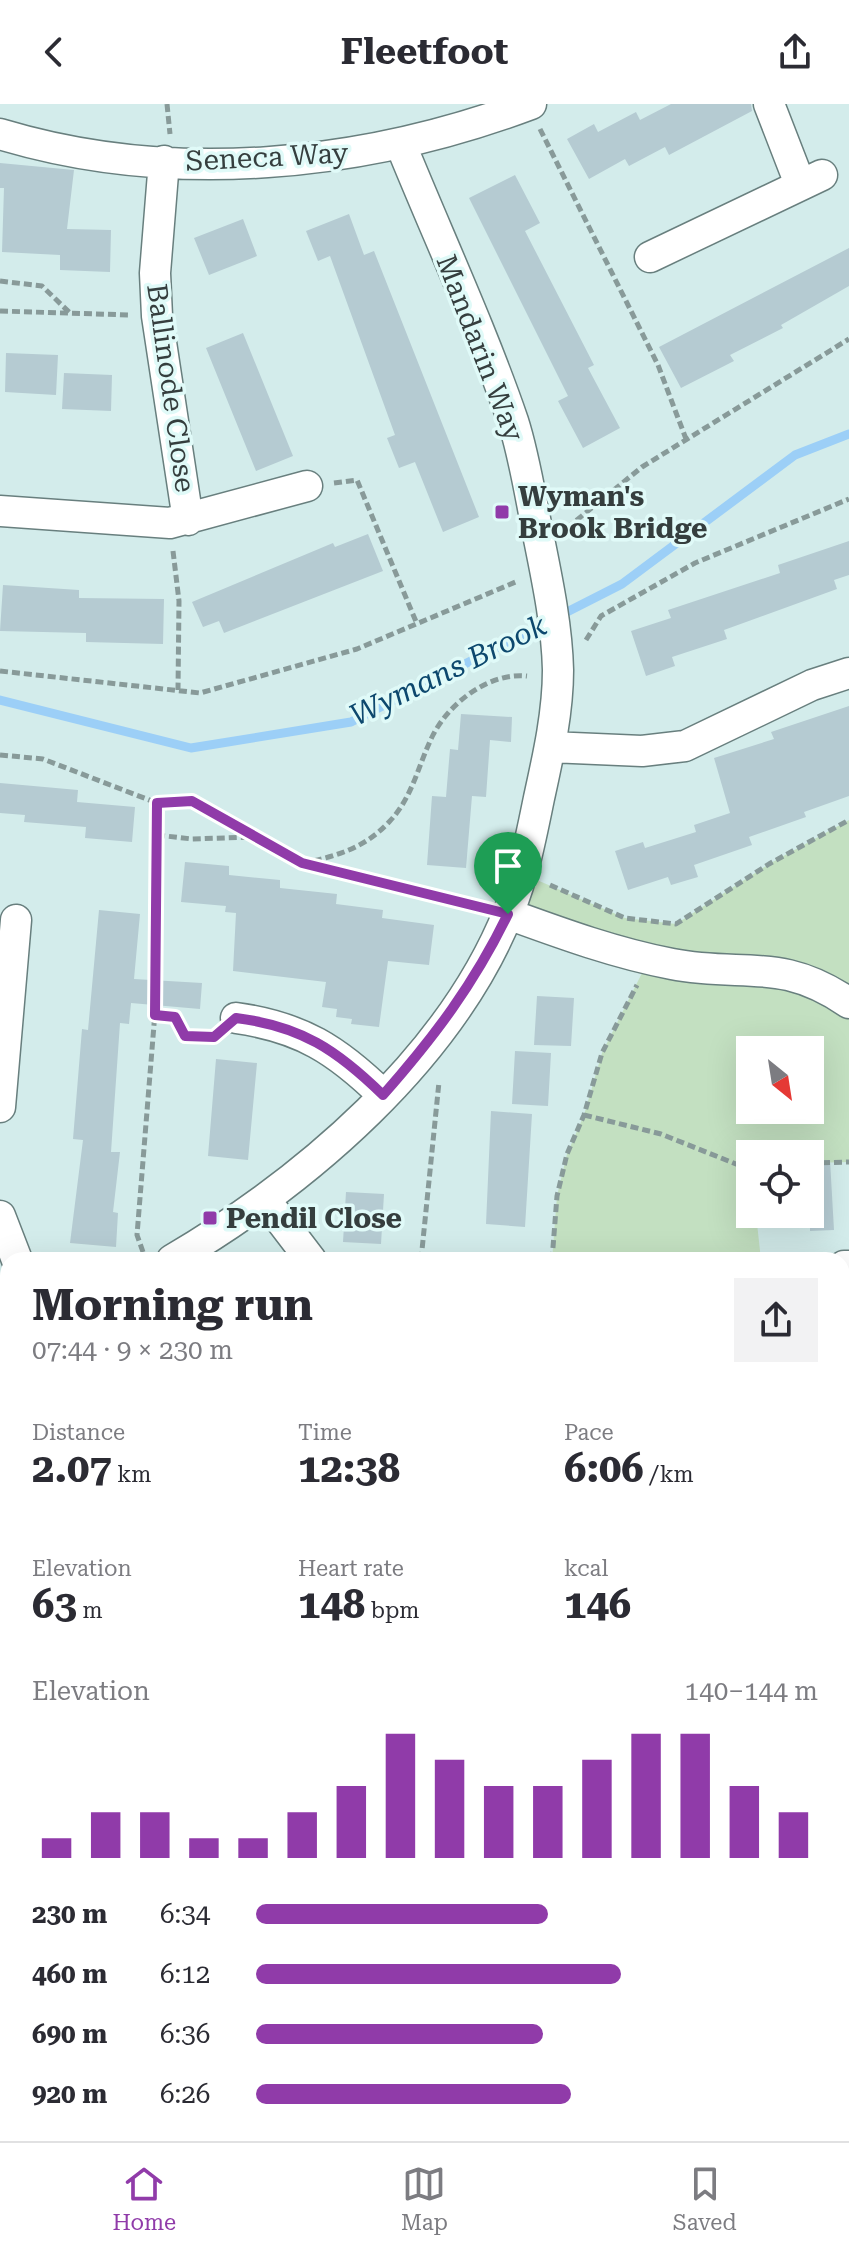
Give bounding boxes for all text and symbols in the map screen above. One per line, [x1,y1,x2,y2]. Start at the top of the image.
icon: back [32,30,76,74]
icon: share [773,30,817,74]
text: Fleetfoot [341,31,508,73]
street label: Seneca Way [185,136,350,178]
street label: Mandarin Way [429,250,531,446]
street label: Ballinode Close [140,282,202,494]
place label: Wyman's Brook Bridge [518,480,707,545]
marker: Wyman's Brook Bridge [493,503,511,521]
water label: Wymans Brook [344,607,553,733]
pin [474,832,542,914]
icon: arrive [486,844,530,888]
north arrow [736,1036,824,1124]
map controls [736,1036,824,1228]
button: locate [736,1140,824,1228]
place label: Pendil Close [226,1202,402,1235]
marker: Pendil Close [201,1209,219,1227]
button: share [734,1278,818,1362]
text: Morning run [32,1279,313,1331]
text: 07:44 · 9 × 230 m [32,1335,233,1365]
text: Distance [32,1420,125,1445]
text: Time [298,1420,352,1445]
text: Pace [564,1420,614,1445]
text: 2.07 [32,1445,112,1492]
text: 12:38 [298,1445,400,1492]
text: 6:06 [564,1445,644,1492]
text: km [112,1462,151,1487]
text: /km [644,1462,694,1487]
text: Elevation [32,1556,132,1581]
text: Heart rate [298,1556,404,1581]
text: kcal [564,1556,608,1581]
text: 63 [32,1581,77,1628]
text: 148 [298,1581,365,1628]
text: 146 [564,1581,631,1628]
text: m [77,1598,102,1623]
text: bpm [365,1598,419,1623]
text: Elevation [32,1676,150,1706]
text: 140–144 m [685,1676,818,1706]
text: 230 m [32,1899,107,1929]
text: 6:34 [160,1899,210,1929]
text: 460 m [32,1959,107,1989]
text: 6:12 [160,1959,210,1989]
text: 690 m [32,2019,107,2049]
text: 6:36 [160,2019,210,2049]
text: 920 m [32,2079,107,2109]
text: 6:26 [160,2079,210,2109]
tab: Home [112,2162,176,2235]
tab: Map [401,2162,448,2235]
tab: Saved [673,2162,737,2235]

